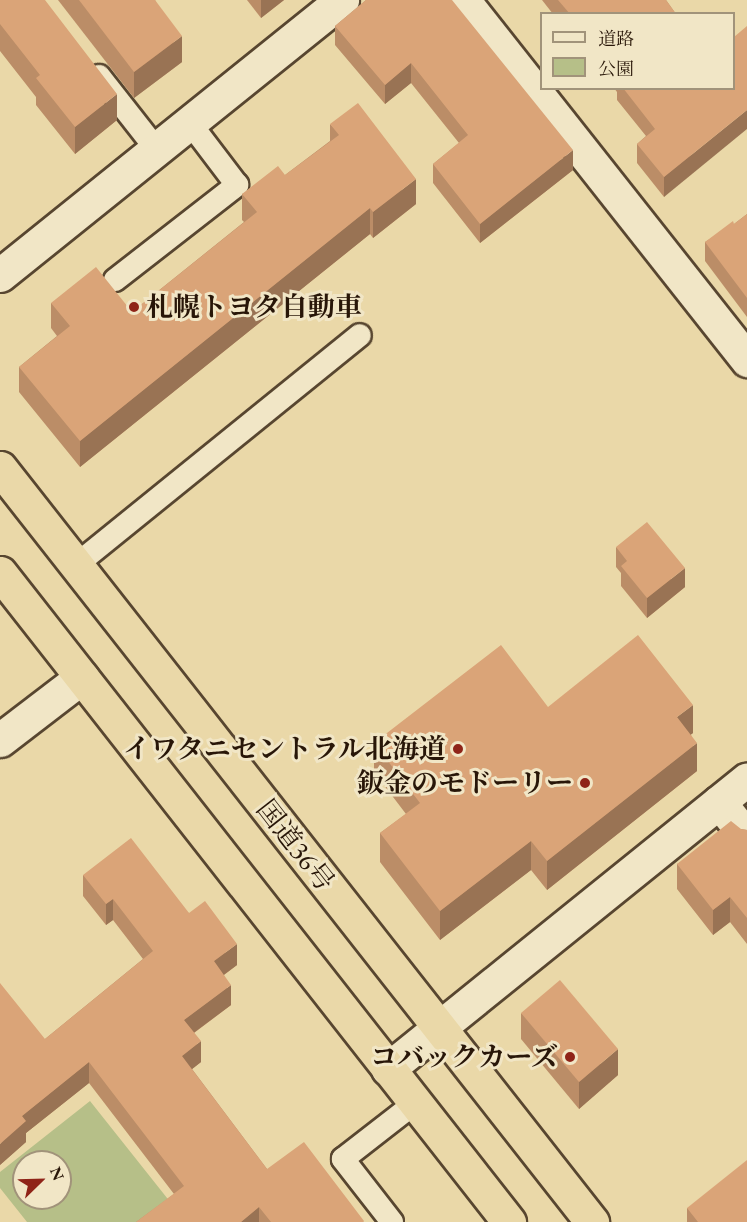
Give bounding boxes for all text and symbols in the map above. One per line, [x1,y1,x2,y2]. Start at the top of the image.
legend [540,12,735,90]
text: 道路 [598,27,634,50]
text: 公園 [598,57,634,80]
place label: 札幌トヨタ自動車 [146,291,362,323]
marker: 札幌トヨタ自動車 [127,300,141,314]
place label: イワタニセントラル北海道 [122,733,446,765]
marker: イワタニセントラル北海道 [451,742,465,756]
place label: 鈑金のモドーリー [357,767,573,799]
marker: 鈑金のモドーリー [578,776,592,790]
street label: 国道36号 [250,793,342,897]
place label: コバックカーズ [369,1041,558,1073]
marker: コバックカーズ [563,1050,577,1064]
north arrow [12,1150,72,1210]
text: N [45,1163,69,1184]

